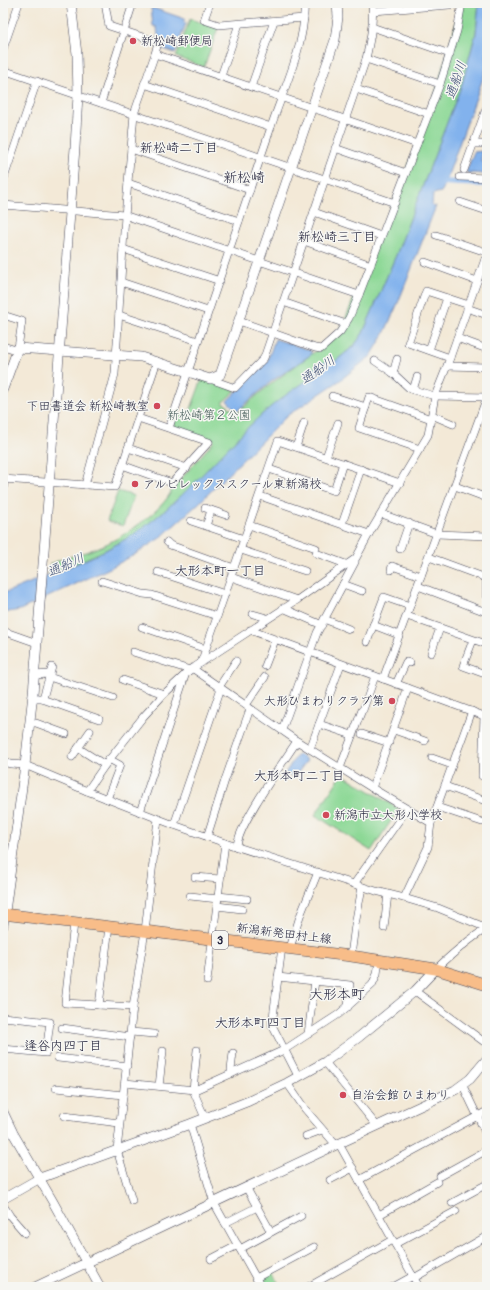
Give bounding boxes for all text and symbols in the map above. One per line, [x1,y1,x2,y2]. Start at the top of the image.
place label: 新松崎郵便局 [141,34,213,49]
marker: 新松崎郵便局 [128,36,138,46]
water label: 通船川 [442,59,470,101]
district label: 新松崎二丁目 [140,140,218,156]
district label: 新松崎 [223,169,265,186]
district label: 新松崎三丁目 [298,229,376,245]
water label: 通船川 [297,352,339,388]
place label: 下田書道会 新松崎教室 [26,399,149,414]
marker: 下田書道会 新松崎教室 [152,401,162,411]
park label: 新松崎第２公園 [167,408,251,423]
place label: アルビレックススクール東新潟校 [143,477,321,492]
marker: アルビレックススクール東新潟校 [130,479,140,489]
water label: 通船川 [45,550,87,580]
district label: 大形本町一丁目 [174,563,266,579]
place label: 大形ひまわりクラブ第 [264,694,384,709]
marker: 大形ひまわりクラブ第 [387,696,397,706]
district label: 大形本町二丁目 [253,768,345,784]
place label: 新潟市立大形小学校 [334,808,442,823]
marker: 新潟市立大形小学校 [321,810,331,820]
street label: 新潟新発田村上線 [235,921,333,947]
road number: 3 [212,931,228,949]
district label: 大形本町 [309,986,365,1003]
district label: 大形本町四丁目 [214,1015,306,1031]
district label: 逢谷内四丁目 [24,1038,102,1054]
place label: 自治会館 ひまわり [351,1088,450,1103]
marker: 自治会館 ひまわり [338,1090,348,1100]

